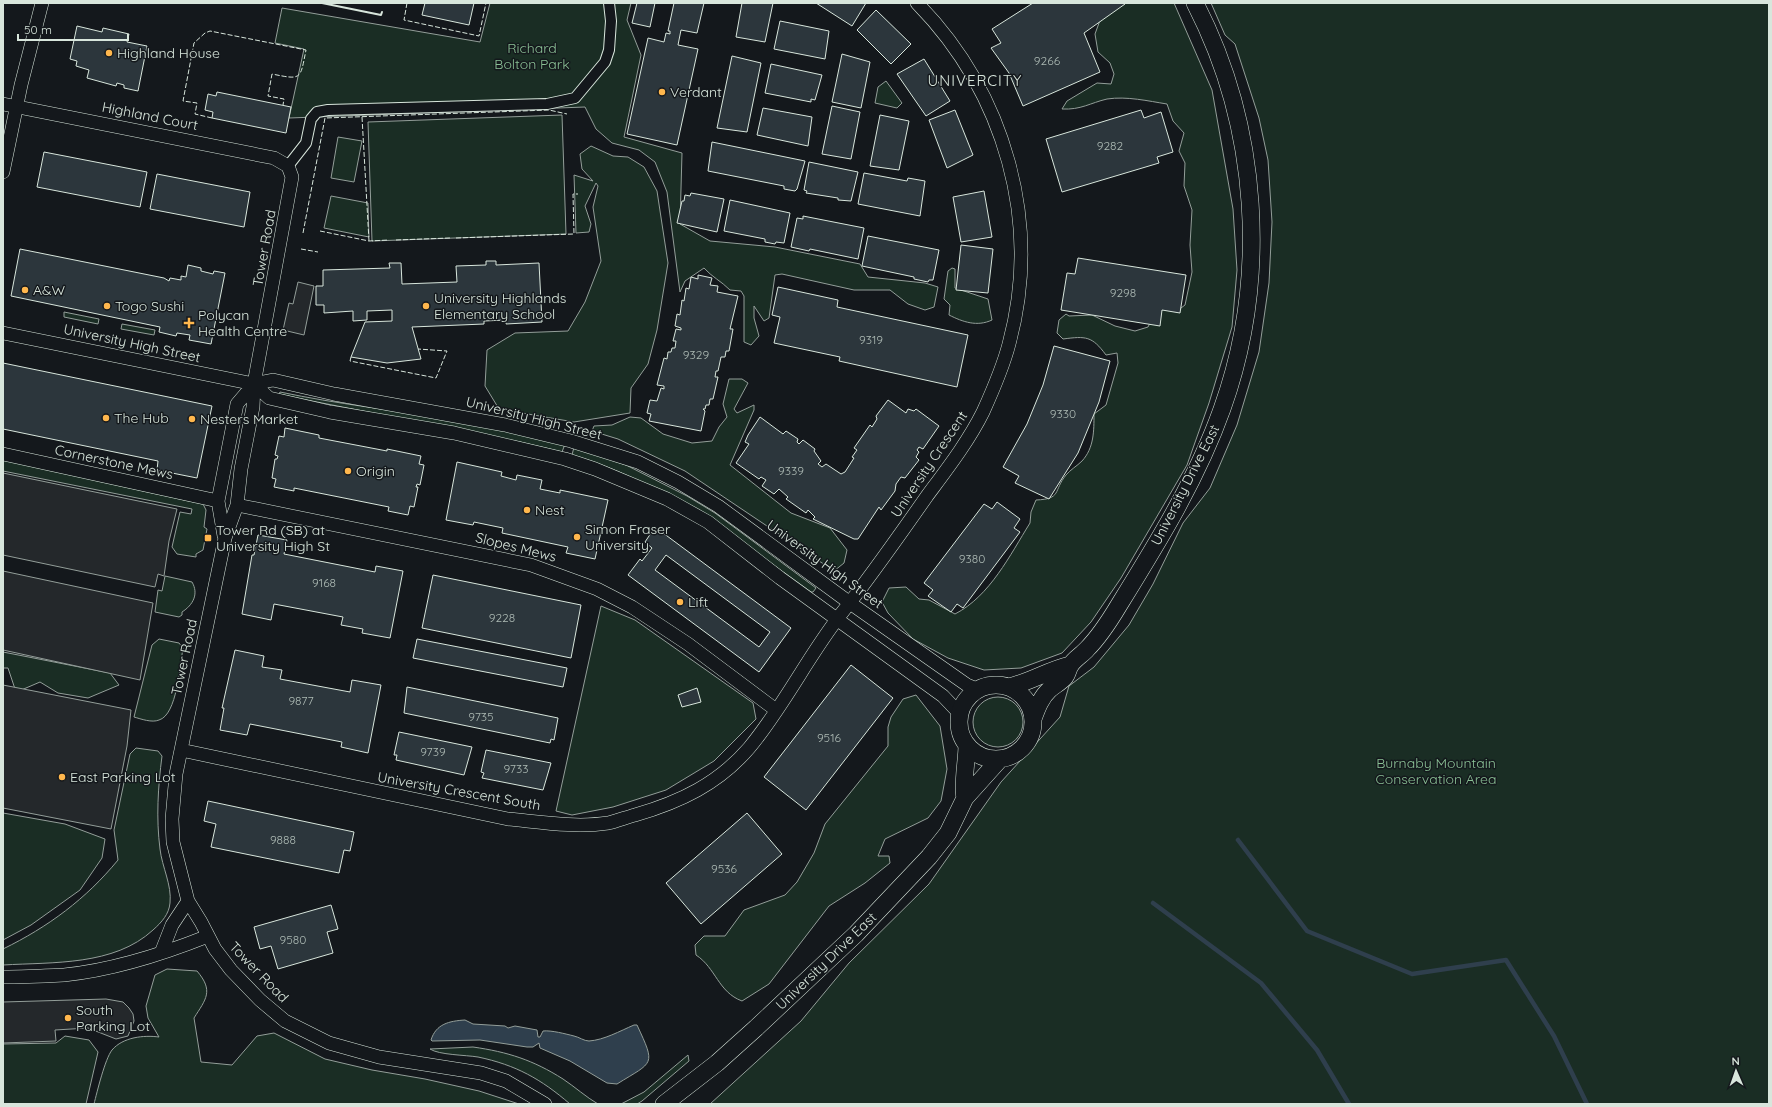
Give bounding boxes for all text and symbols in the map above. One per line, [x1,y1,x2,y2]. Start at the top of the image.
scale bar [18,16,128,42]
text: 50 m [24,22,52,37]
park label: Richard Bolton Park [494,39,570,73]
place label: Highland House [117,44,220,62]
marker: Highland House [104,48,114,58]
house number: 9266 [1034,53,1061,68]
district label: UNIVERCITY [928,71,1022,90]
place label: Verdant [670,83,722,101]
marker: Verdant [657,87,667,97]
street label: Highland Court [100,98,200,134]
house number: 9282 [1097,138,1124,153]
street label: Tower Road [248,208,280,288]
place label: A&W [33,281,66,299]
marker: A&W [20,285,30,295]
house number: 9298 [1110,285,1136,300]
place label: University Highlands Elementary School [434,289,566,323]
place label: Togo Sushi [115,297,184,315]
marker: Togo Sushi [102,301,112,311]
marker: University Highlands Elementary School [421,301,431,311]
place label: Polycan Health Centre [198,306,287,340]
marker: Polycan Health Centre [183,317,195,329]
street label: University High Street [62,320,202,366]
house number: 9319 [859,332,883,347]
house number: 9329 [683,347,709,362]
street label: University High Street [464,392,604,444]
house number: 9330 [1050,406,1076,421]
street label: University Crescent [887,407,971,521]
place label: The Hub [114,409,169,427]
place label: Nesters Market [200,410,299,428]
marker: The Hub [101,413,111,423]
marker: Nesters Market [187,414,197,424]
street label: University Drive East [1147,421,1223,548]
street label: Cornerstone Mews [53,441,175,483]
place label: Origin [356,462,395,480]
house number: 9339 [778,463,804,478]
marker: Origin [343,466,353,476]
place label: Nest [535,501,565,519]
marker: Nest [522,505,532,515]
street label: University High Street [763,516,887,612]
place label: Simon Fraser University [585,520,671,554]
place label: Tower Rd (SB) at University High St [216,521,330,555]
street label: Slopes Mews [474,528,558,566]
marker: Simon Fraser University [572,532,582,542]
marker: Tower Rd (SB) at University High St [203,533,213,543]
house number: 9380 [959,551,985,566]
house number: 9168 [312,575,336,590]
place label: Lift [688,593,709,611]
marker: Lift [675,597,685,607]
house number: 9228 [489,610,515,625]
street label: Tower Road [167,617,201,697]
house number: 9877 [288,693,314,708]
house number: 9735 [468,709,494,724]
house number: 9516 [817,730,842,745]
house number: 9739 [420,744,446,759]
park label: Burnaby Mountain Conservation Area [1376,754,1496,788]
house number: 9733 [503,761,529,776]
place label: East Parking Lot [70,768,176,786]
street label: University Crescent South [376,768,542,814]
marker: East Parking Lot [57,772,67,782]
house number: 9888 [270,832,296,847]
house number: 9536 [711,861,738,876]
street label: University Drive East [772,908,880,1014]
house number: 9580 [280,932,306,947]
street label: Tower Road [226,938,292,1006]
place label: South Parking Lot [76,1001,150,1035]
marker: South Parking Lot [63,1013,73,1023]
north arrow [1716,1051,1756,1091]
text: N [1731,1054,1740,1068]

